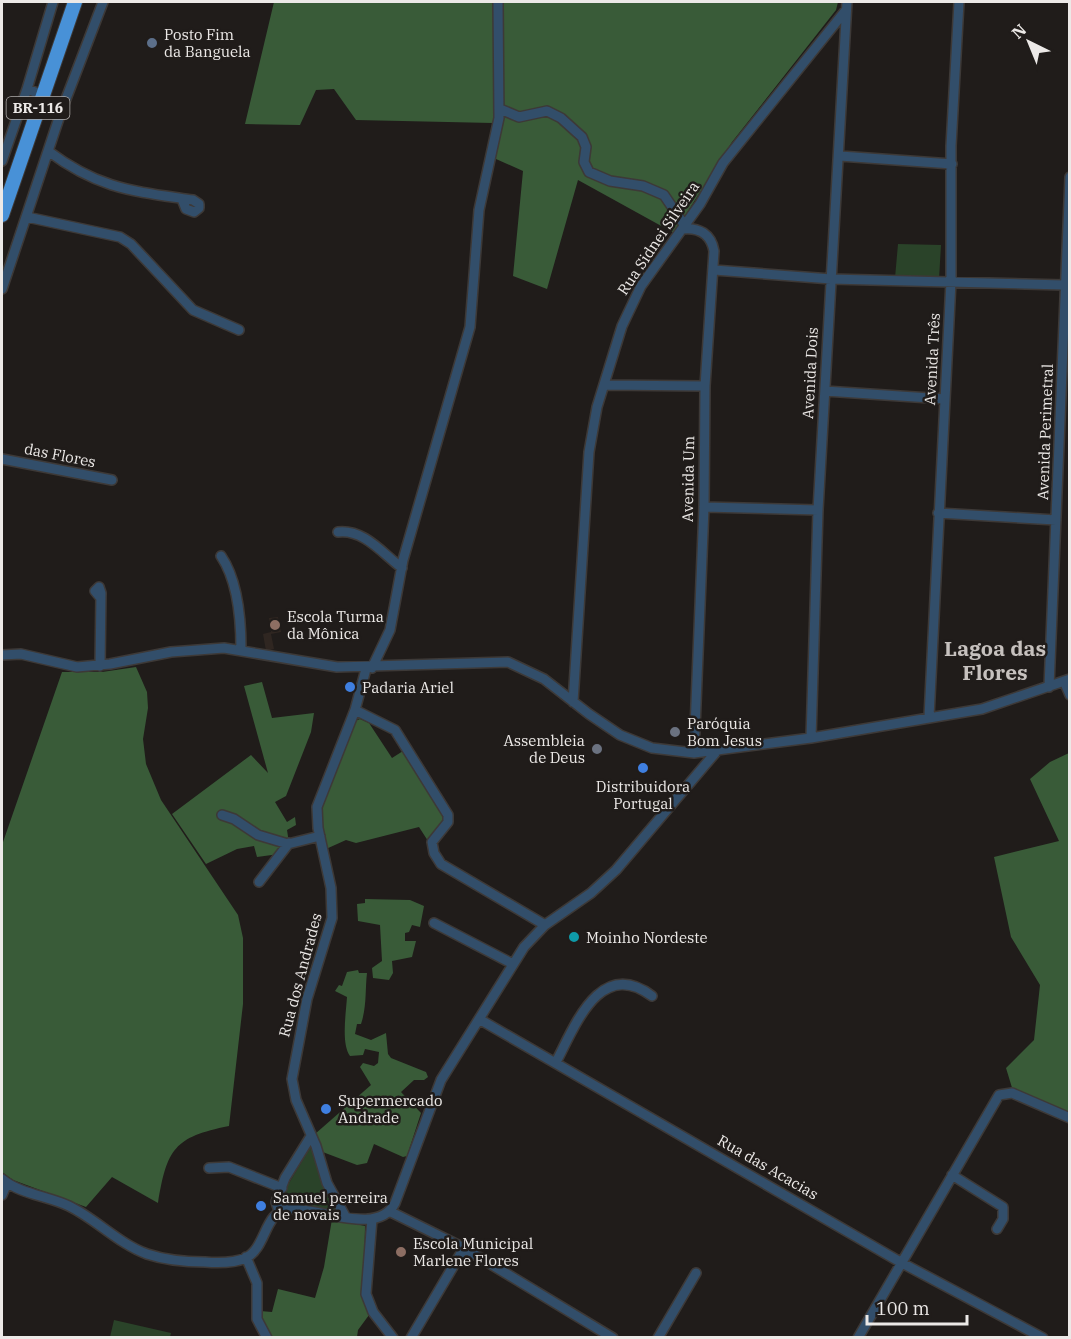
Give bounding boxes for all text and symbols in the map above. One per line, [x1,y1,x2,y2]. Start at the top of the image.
north arrow [999,12,1059,72]
text: N [1007,19,1030,43]
place label: Posto Fim da Banguela [164,25,251,61]
marker: Posto Fim da Banguela [145,36,159,50]
road number: BR-116 [6,97,70,119]
street label: Rua Sidnei Silveira [613,178,703,298]
street label: Avenida Três [920,312,944,406]
street label: Avenida Dois [798,327,822,419]
street label: Avenida Perimetral [1033,364,1057,500]
street label: Avenida Um [678,436,698,522]
street label: das Flores [23,439,97,471]
place label: Escola Turma da Mônica [287,607,384,643]
marker: Escola Turma da Mônica [268,618,282,632]
district label: Lagoa das Flores [944,634,1046,686]
place label: Padaria Ariel [362,678,454,697]
marker: Padaria Ariel [343,680,357,694]
place label: Paróquia Bom Jesus [687,714,762,750]
marker: Paróquia Bom Jesus [668,725,682,739]
place label: Assembleia de Deus [503,731,585,767]
marker: Assembleia de Deus [590,742,604,756]
marker: Distribuidora Portugal [636,761,650,775]
place label: Distribuidora Portugal [596,777,690,813]
street label: Rua dos Andrades [274,911,326,1039]
place label: Moinho Nordeste [586,928,708,947]
marker: Moinho Nordeste [567,930,581,944]
place label: Supermercado Andrade [338,1091,443,1127]
marker: Supermercado Andrade [319,1102,333,1116]
street label: Rua das Acacias [714,1130,822,1204]
place label: Samuel perreira de novais [273,1188,388,1224]
marker: Samuel perreira de novais [254,1199,268,1213]
place label: Escola Municipal Marlene Flores [413,1234,533,1270]
marker: Escola Municipal Marlene Flores [394,1245,408,1259]
scale bar [867,1288,968,1326]
text: 100 m [876,1297,930,1320]

